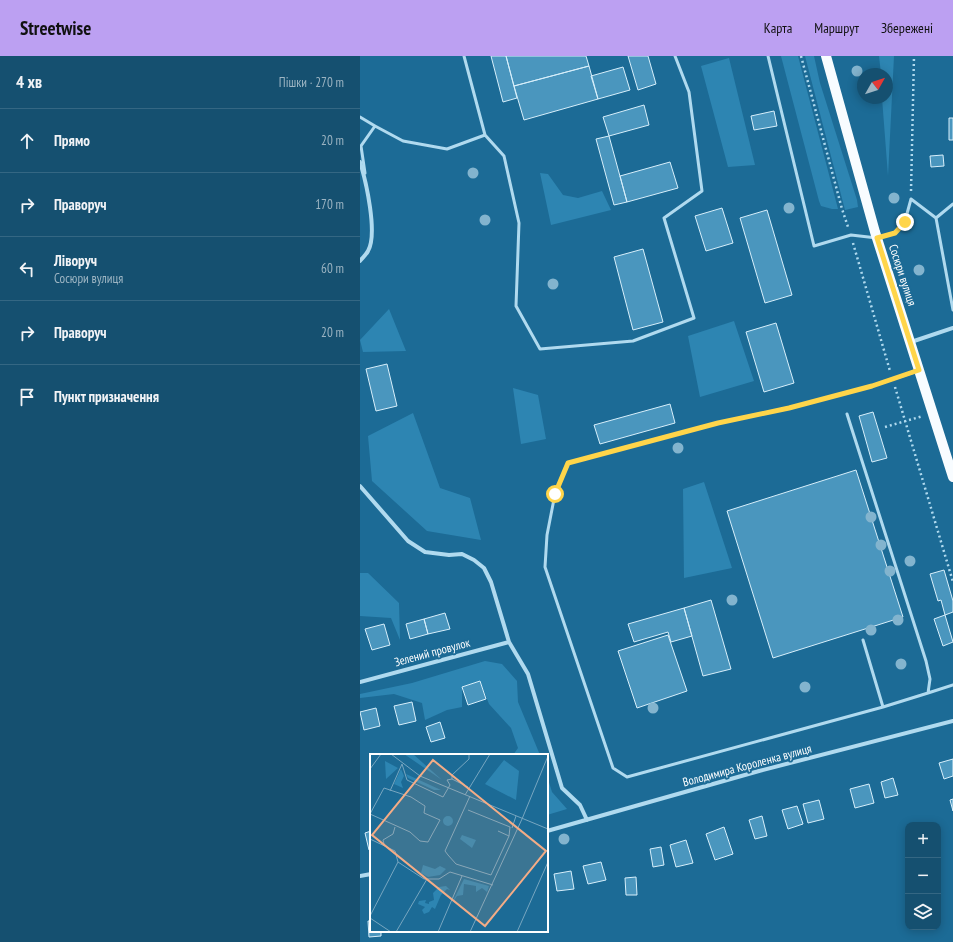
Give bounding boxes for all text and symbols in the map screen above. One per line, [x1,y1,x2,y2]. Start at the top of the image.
text: Streetwise [20,16,91,40]
text: Карта [764,19,792,37]
text: Маршрут [814,19,859,37]
text: Збережені [881,19,933,37]
north arrow [857,68,893,104]
text: 4 хв [16,71,42,93]
text: Пішки · 270 m [279,74,344,91]
icon: ahead [16,130,38,152]
text: Прямо [54,131,90,150]
text: 20 m [321,132,344,149]
icon: right [16,194,38,216]
text: Праворуч [54,195,107,214]
text: 170 m [315,196,344,213]
route end [896,213,914,231]
street label: Сосюри вулиця [886,242,920,308]
text: Ліворуч [54,251,97,270]
icon: left [16,258,38,280]
text: 60 m [321,260,344,277]
text: Сосюри вулиця [54,270,123,287]
icon: right [16,322,38,344]
text: Праворуч [54,323,107,342]
text: 20 m [321,324,344,341]
icon: arrive [16,386,38,408]
text: Пункт призначення [54,387,159,406]
route start [546,485,564,503]
street label: Зелений провулок [393,635,472,669]
street label: Володимира Короленка вулиця [681,740,813,789]
inset map [370,754,548,932]
map controls [905,822,941,930]
button: + [905,822,941,858]
button: − [905,858,941,894]
button: layers [905,894,941,930]

